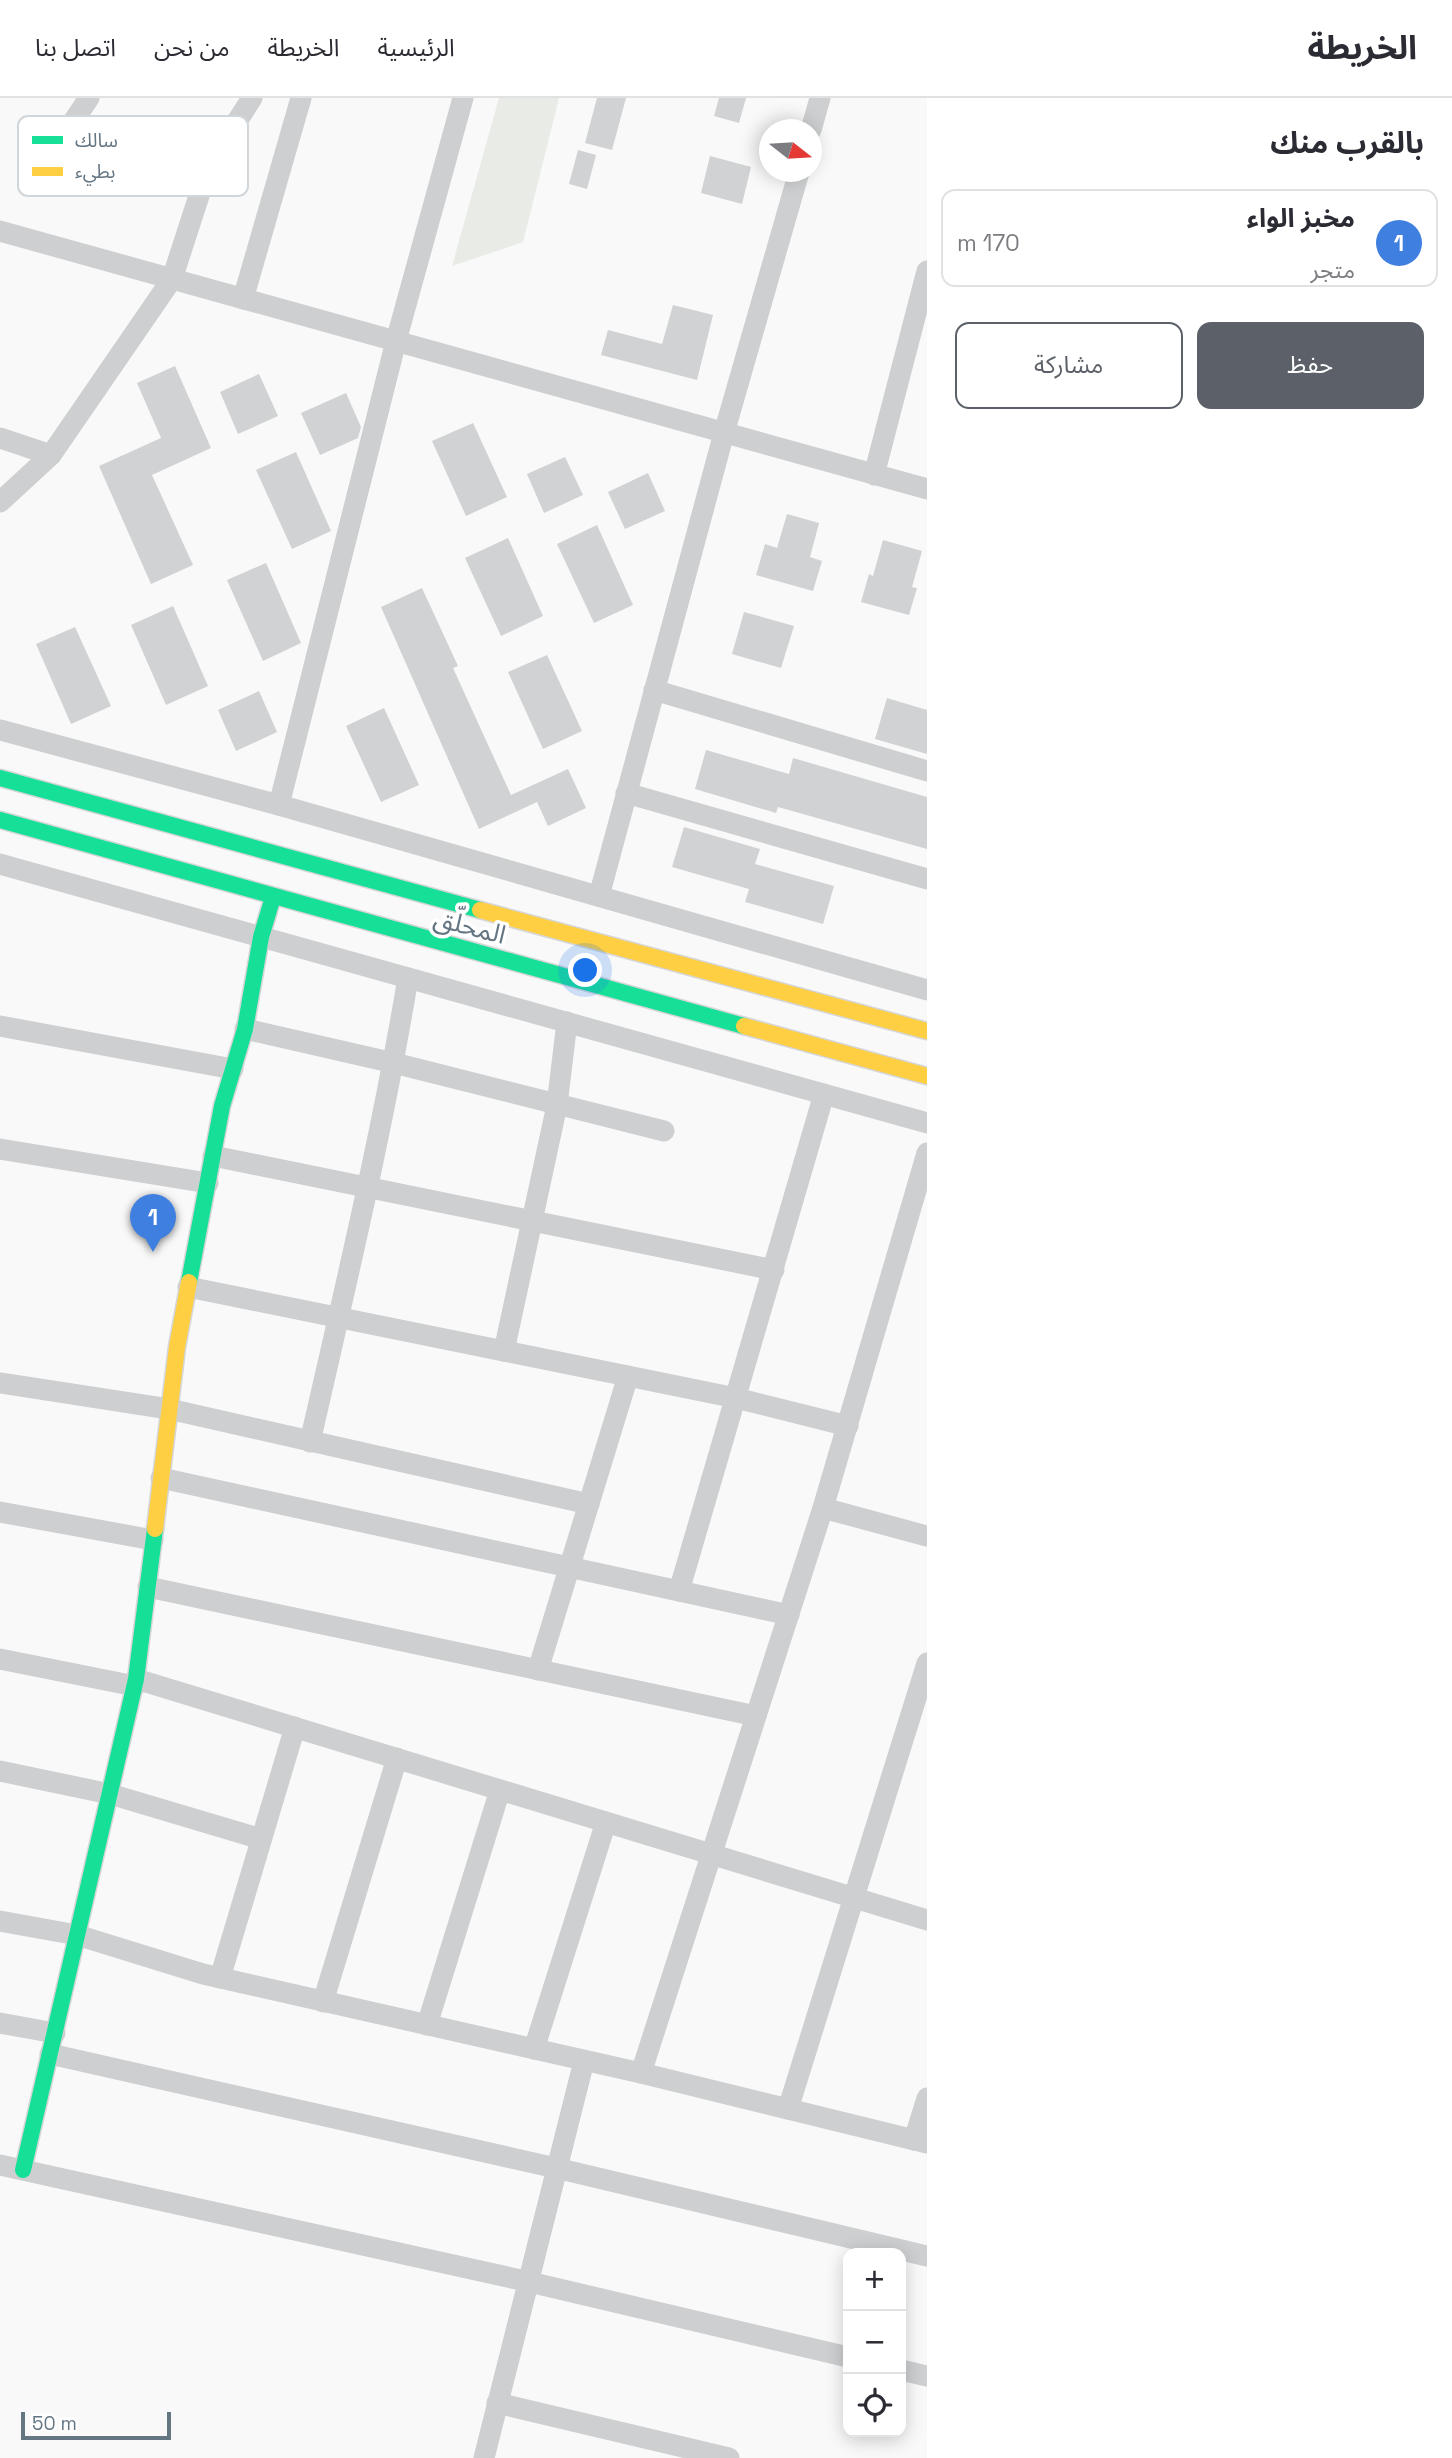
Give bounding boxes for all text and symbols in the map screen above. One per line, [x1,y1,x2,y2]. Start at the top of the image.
text: الخريطة [1307,27,1417,69]
text: اتصل بنا [35,32,116,63]
text: من نحن [154,32,230,63]
text: الخريطة [268,32,340,63]
text: الرئيسية [378,32,455,63]
legend [18,116,248,196]
north arrow [759,119,822,182]
text: بالقرب منك [1270,123,1424,162]
text: سالك [75,128,118,153]
text: بطيء [75,159,115,186]
text: مخبز الواء [1247,201,1355,235]
text: 170 m [957,228,1020,258]
text: 1 [1394,228,1404,258]
text: متجر [1311,255,1355,285]
button: مشاركة [955,322,1183,409]
button: حفظ [1197,322,1424,409]
street label: المحلّق [430,898,511,952]
your location [568,953,602,987]
pin: 1 [130,1194,176,1252]
map controls [843,2248,906,2437]
button: + [843,2248,906,2311]
button: − [843,2311,906,2374]
button: locate [843,2374,906,2437]
scale bar [21,2409,172,2441]
text: 50 m [32,2411,77,2436]

